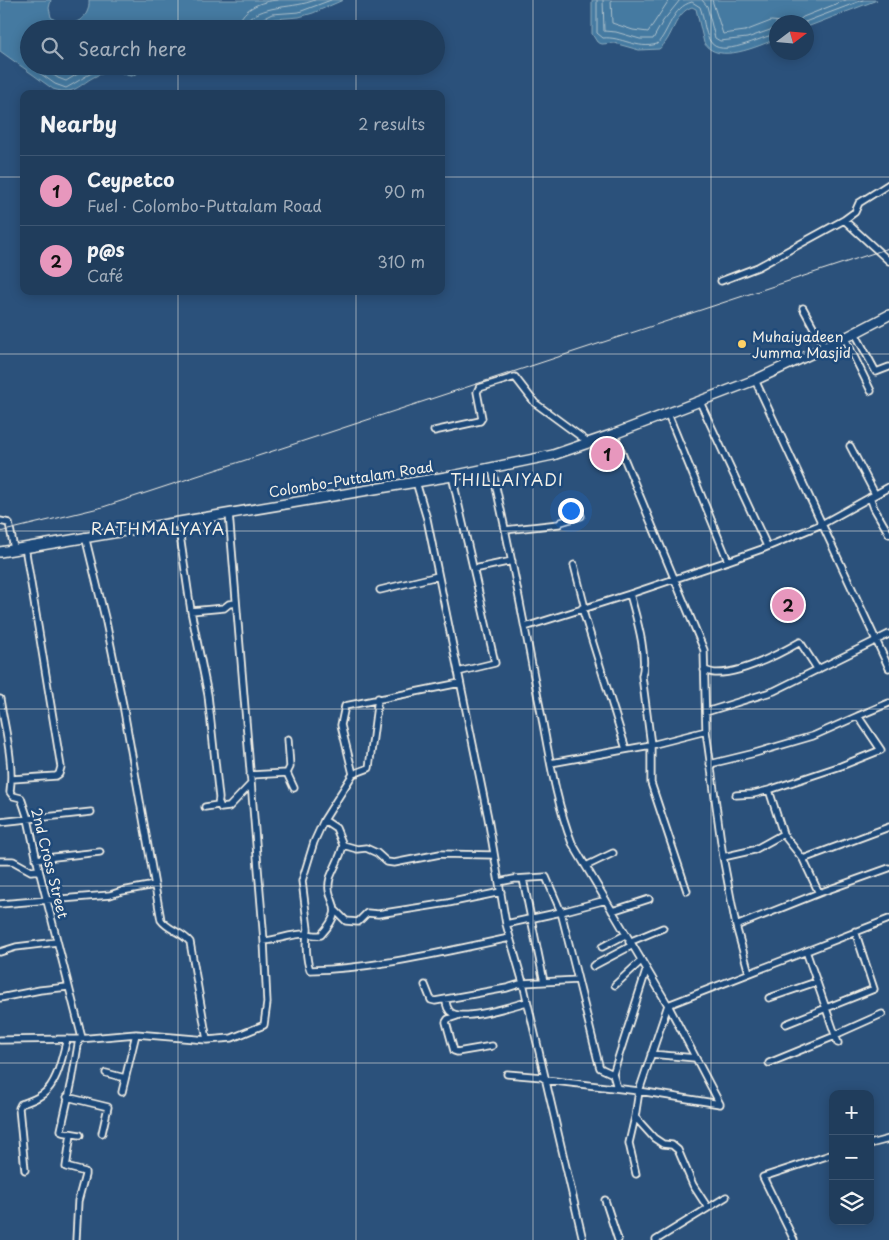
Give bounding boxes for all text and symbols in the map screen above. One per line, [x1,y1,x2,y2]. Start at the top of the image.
north arrow [769,15,814,60]
search box [20,20,445,75]
icon: search [38,34,66,62]
text: Search here [78,34,187,62]
text: Nearby [40,107,117,139]
text: 2 results [358,111,425,135]
text: Ceypetco [87,165,174,193]
text: 1 [52,179,60,203]
text: 90 m [384,179,425,203]
text: Fuel · Colombo-Puttalam Road [87,193,322,217]
text: p@s [87,235,125,263]
text: 2 [50,249,62,273]
text: 310 m [377,249,425,273]
text: Café [87,263,123,287]
place label: Muhaiyadeen Jumma Masjid [752,326,851,363]
marker: Muhaiyadeen Jumma Masjid [736,338,748,350]
pin: 1 [591,435,623,473]
street label: Colombo-Puttalam Road [267,456,435,502]
district label: THILLAIYADI [450,467,564,491]
your location [558,498,584,524]
district label: RATHMALYAYA [91,516,225,540]
pin: 2 [772,586,804,624]
street label: 2nd Cross Street [26,806,74,921]
map controls [829,1090,874,1225]
button: + [829,1090,874,1135]
button: − [829,1135,874,1180]
button: layers [829,1180,874,1225]

